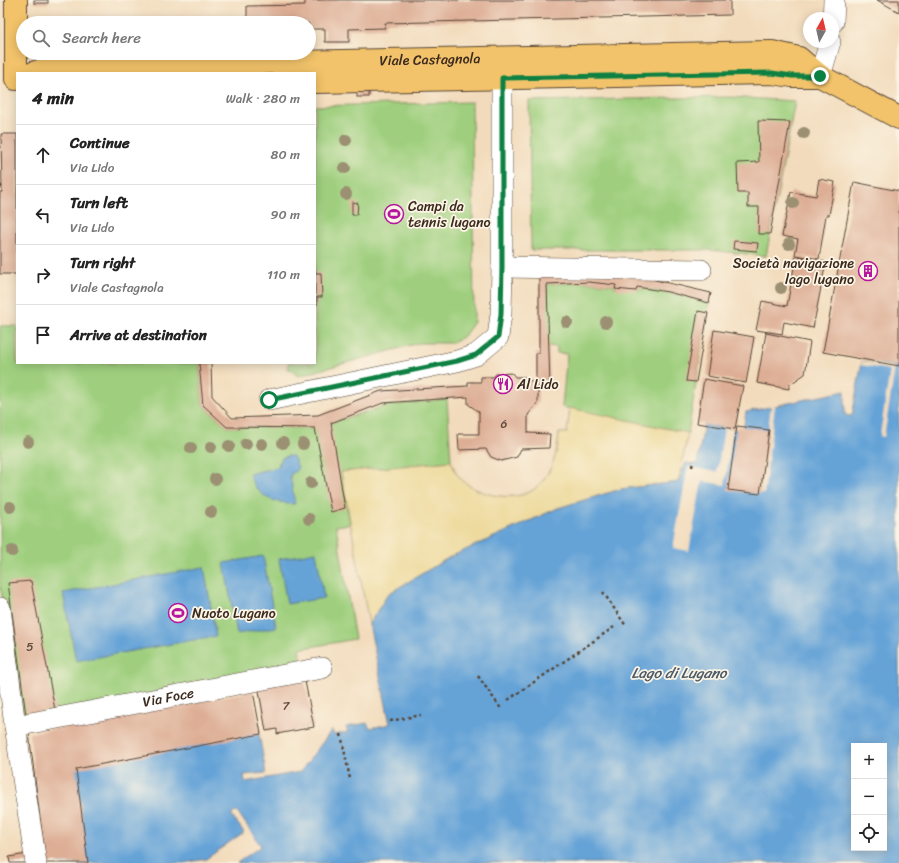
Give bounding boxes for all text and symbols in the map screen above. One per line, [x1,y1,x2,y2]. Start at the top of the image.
north arrow [803,12,839,48]
search box [16,16,316,60]
text: Search here [62,25,141,51]
icon: search [30,27,52,49]
street label: Viale Castagnola [379,46,481,73]
route end [811,67,829,85]
text: 4 min [32,83,74,113]
text: Walk · 280 m [226,87,300,110]
text: Continue [70,130,130,156]
text: 80 m [271,143,300,166]
icon: ahead [32,144,54,166]
text: Via Lido [70,156,114,179]
text: Turn left [70,190,128,216]
place label: Campi da tennis lugano [408,194,491,235]
text: 90 m [270,203,300,226]
sports icon: Campi da tennis lugano [383,203,405,225]
icon: left [32,204,54,226]
text: Via Lido [70,216,114,239]
text: Turn right [70,250,135,276]
place label: Società navigazione lago lugano [733,251,854,292]
building icon: Società navigazione lago lugano [857,260,879,282]
text: 110 m [267,263,300,286]
icon: right [32,264,54,286]
text: Viale Castagnola [70,276,164,299]
text: Arrive at destination [70,322,207,348]
icon: arrive [32,324,54,346]
place label: Al Lido [516,372,559,397]
restaurant icon: Al Lido [492,373,514,395]
route start [260,391,278,409]
house number: 6 [501,413,508,435]
place label: Nuoto Lugano [192,601,276,626]
sports icon: Nuoto Lugano [167,602,189,624]
house number: 5 [26,636,34,658]
water label: Lago di Lugano [631,660,728,686]
street label: Via Foce [141,680,196,715]
house number: 7 [283,695,291,717]
map controls [851,743,887,851]
button: + [851,743,887,779]
button: − [851,779,887,815]
button: locate [851,815,887,851]

